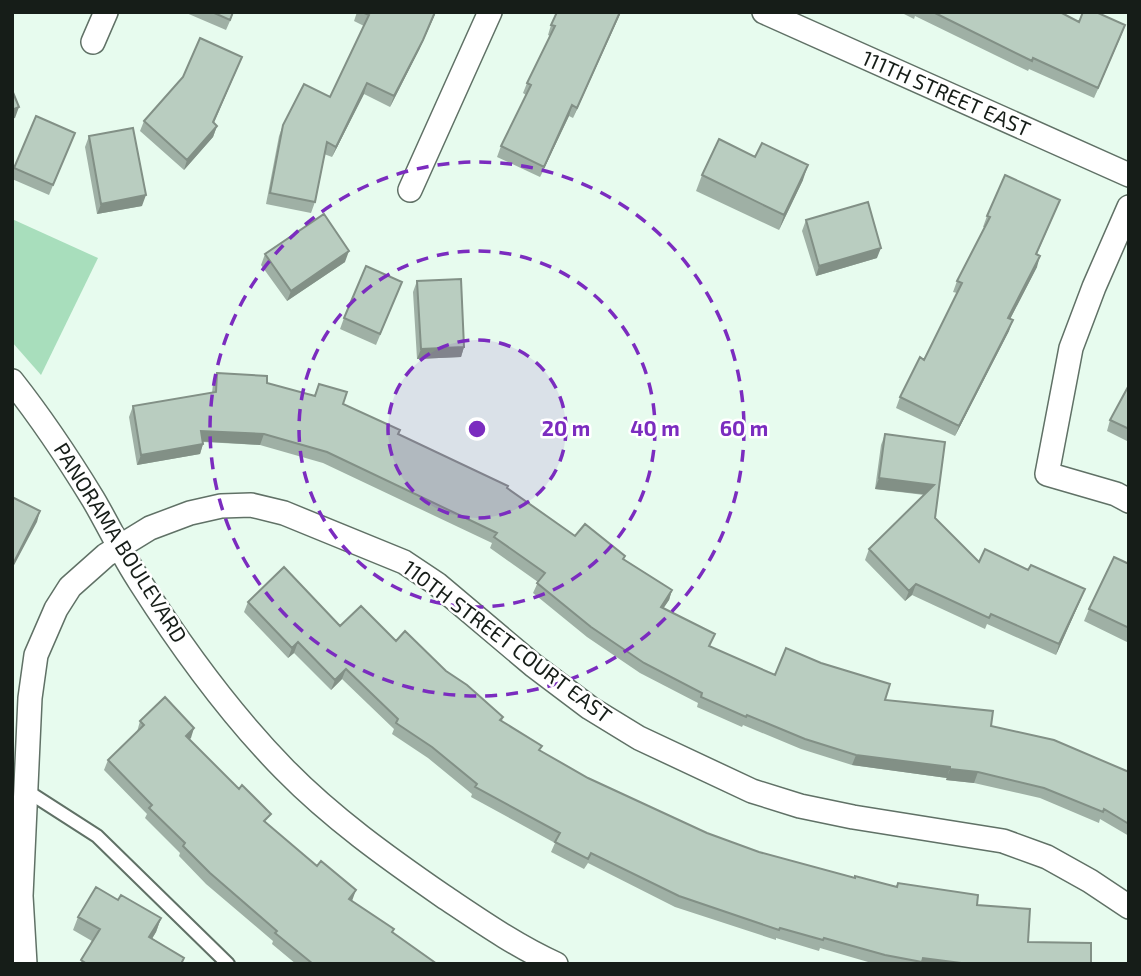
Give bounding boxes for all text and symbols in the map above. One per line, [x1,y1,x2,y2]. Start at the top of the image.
street label: 111TH STREET EAST [859,44,1035,141]
text: 20 m [542,415,590,440]
text: 40 m [630,415,680,440]
text: 60 m [720,415,768,440]
centre of rings [465,417,489,441]
street label: PANORAMA BOULEVARD [49,438,193,647]
street label: 110TH STREET COURT EAST [399,554,617,727]

